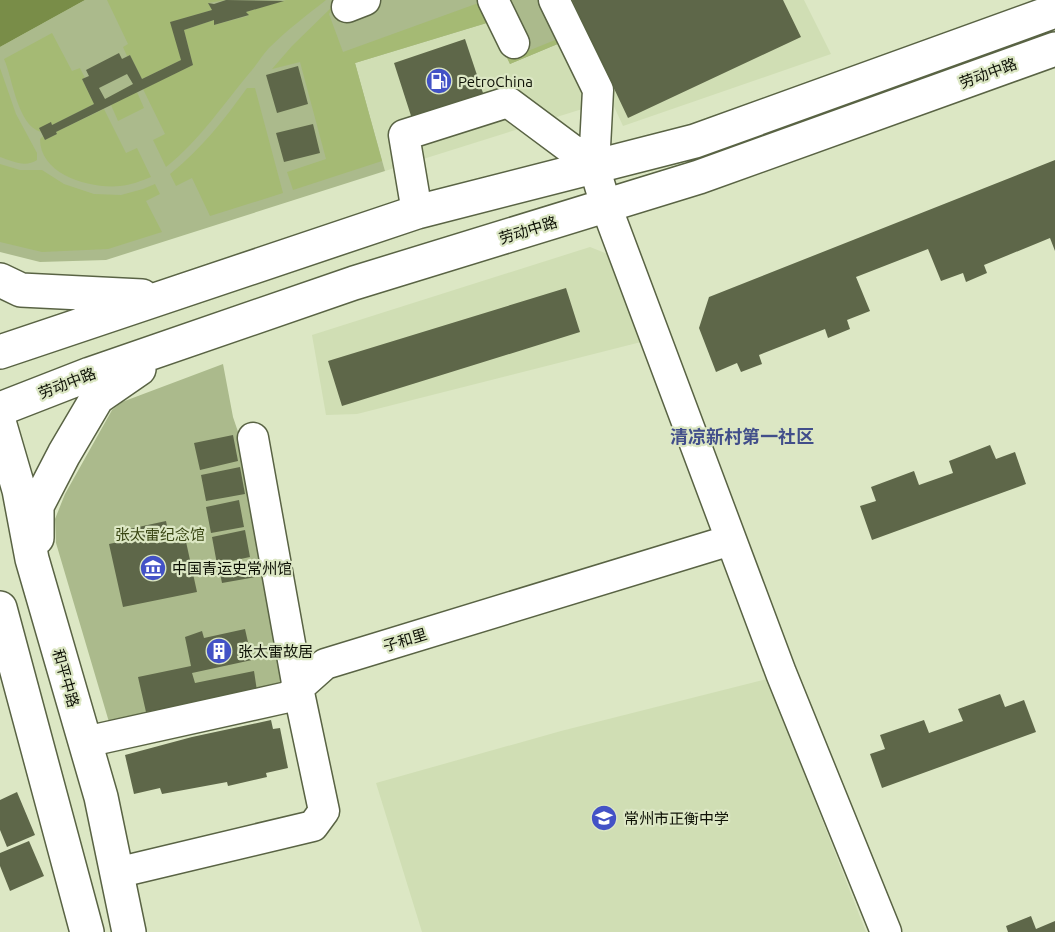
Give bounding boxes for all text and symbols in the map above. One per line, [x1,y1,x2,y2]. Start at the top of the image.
street label: 劳动中路 [957,55,1019,91]
fuel station icon: PetroChina [424,66,454,96]
place label: PetroChina [458,73,533,90]
street label: 劳动中路 [497,213,559,247]
street label: 劳动中路 [36,364,98,402]
district label: 清凉新村第一社区 [670,426,814,446]
park label: 张太雷纪念馆 [115,526,205,543]
museum icon: 中国青运史常州馆 [138,553,168,583]
place label: 中国青运史常州馆 [172,560,292,577]
street label: 子和里 [381,625,429,655]
building icon: 张太雷故居 [204,636,234,666]
place label: 张太雷故居 [238,643,313,660]
street label: 和平中路 [50,647,82,709]
school or university icon: 常州市正衡中学 [589,803,619,833]
place label: 常州市正衡中学 [624,810,729,827]

